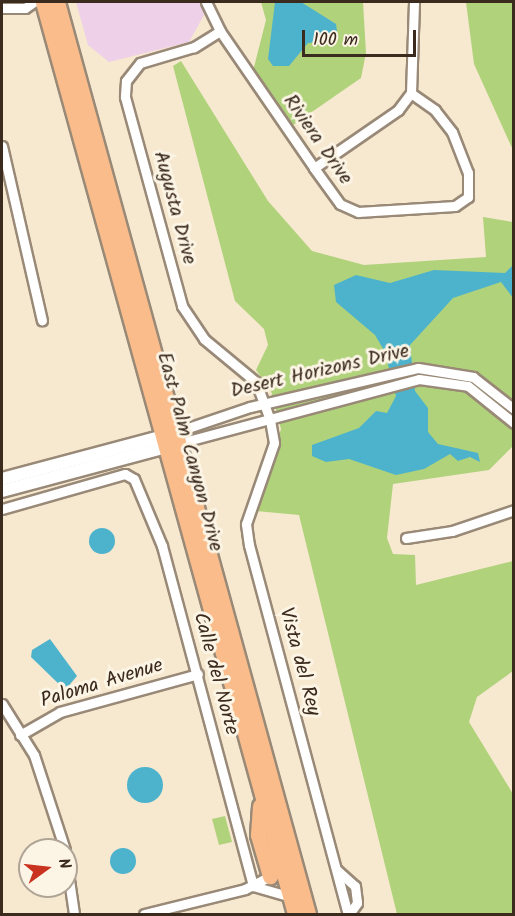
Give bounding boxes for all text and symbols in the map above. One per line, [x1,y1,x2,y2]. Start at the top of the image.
scale bar [305,18,419,56]
text: 100 m [313,26,358,55]
street label: Riviera Drive [277,90,357,190]
street label: Augusta Drive [147,149,201,267]
street label: Desert Horizons Drive [228,340,412,404]
street label: East Palm Canyon Drive [151,350,227,554]
street label: Vista del Rey [273,605,325,719]
street label: Calle del Norte [187,610,243,738]
street label: Paloma Avenue [38,654,166,714]
north arrow [18,838,78,898]
text: N [51,856,77,872]

